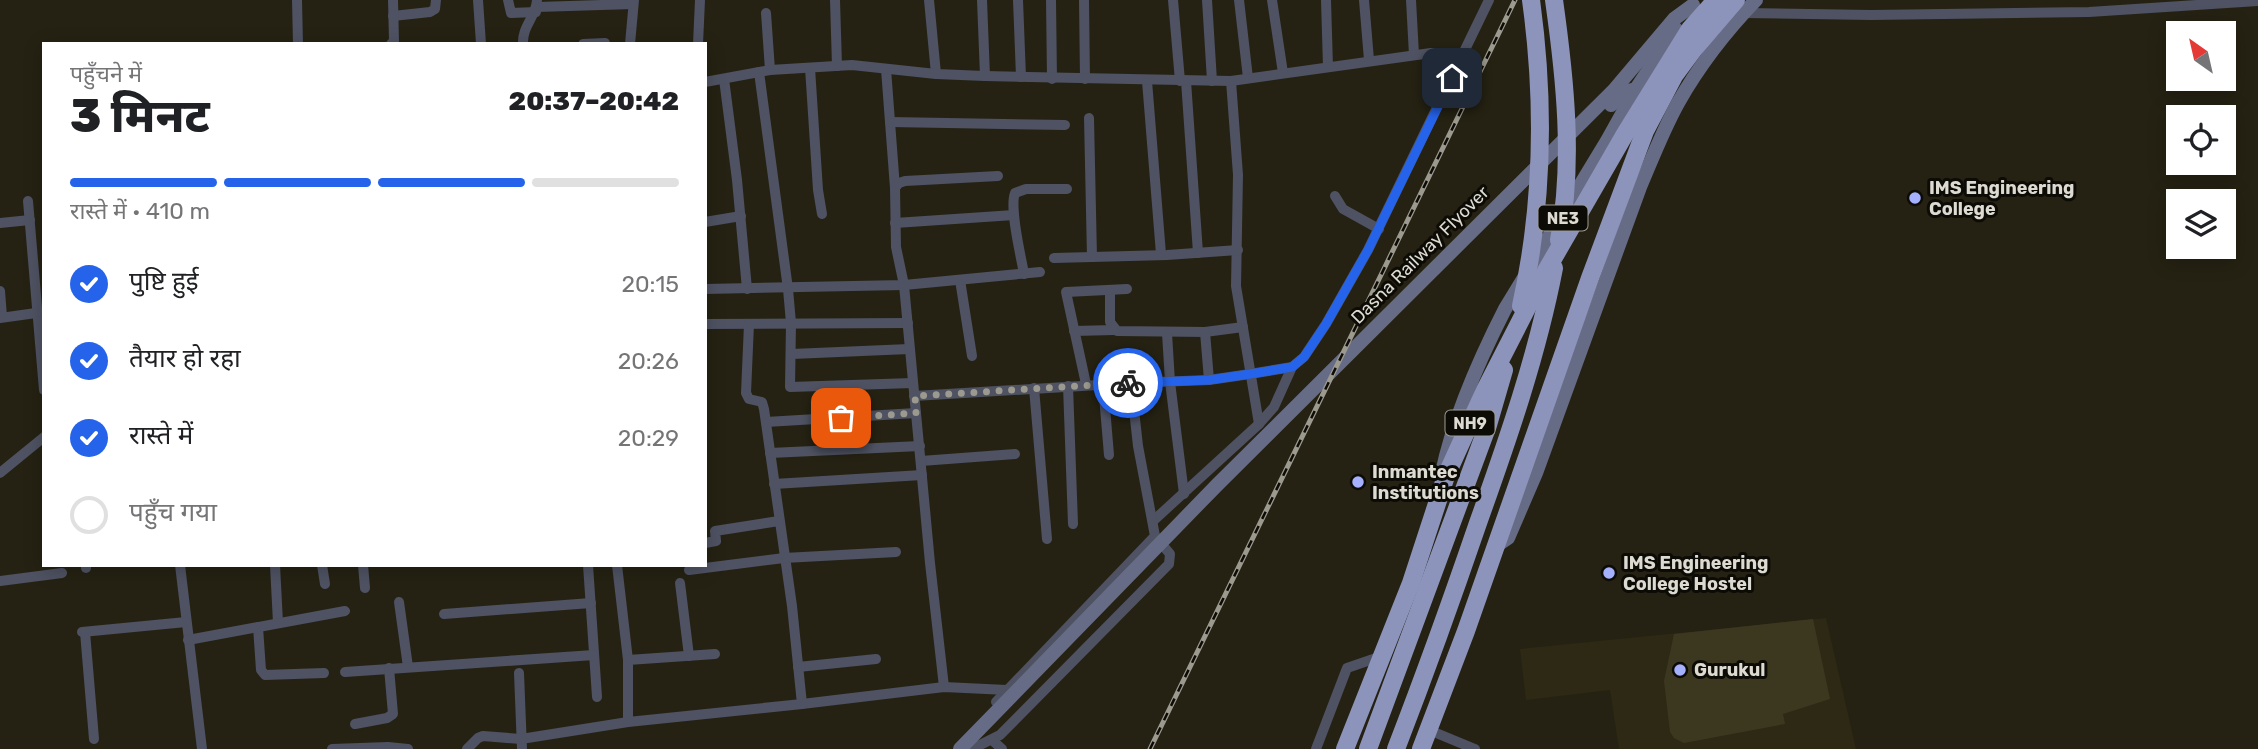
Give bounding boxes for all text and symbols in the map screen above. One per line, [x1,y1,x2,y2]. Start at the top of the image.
north arrow [2166,21,2236,91]
map controls [2166,21,2236,259]
pin [1422,48,1482,108]
icon: home [1433,59,1471,97]
text: पहुँचने में [70,60,142,88]
text: 20:37–20:42 [509,86,679,117]
text: 3 मिनट [70,89,210,144]
button: locate [2166,105,2236,175]
place label: IMS Engineering College [1929,177,2074,220]
street label: Dasna Railway Flyover [1346,181,1494,329]
button: layers [2166,189,2236,259]
marker: IMS Engineering College [1907,190,1923,206]
text: रास्ते में · 410 m [70,197,210,225]
road number: NE3 [1538,206,1588,230]
icon: check [70,265,108,303]
text: पुष्टि हुई [129,266,199,297]
text: 20:15 [622,270,679,298]
icon: check [70,342,108,380]
text: तैयार हो रहा [129,343,241,374]
text: 20:26 [618,347,679,375]
courier [1093,348,1163,418]
icon: bike [1109,364,1147,402]
pin [811,388,871,448]
icon: bag [822,399,860,437]
road number: NH9 [1446,410,1494,436]
icon: check [70,419,108,457]
text: रास्ते में [129,420,193,451]
text: 20:29 [618,424,679,452]
place label: Inmantec Institutions [1372,461,1479,504]
marker: Inmantec Institutions [1350,474,1366,490]
text: पहुँच गया [129,497,217,528]
place label: IMS Engineering College Hostel [1623,552,1768,595]
marker: IMS Engineering College Hostel [1601,565,1617,581]
place label: Gurukul [1694,659,1765,681]
marker: Gurukul [1672,662,1688,678]

